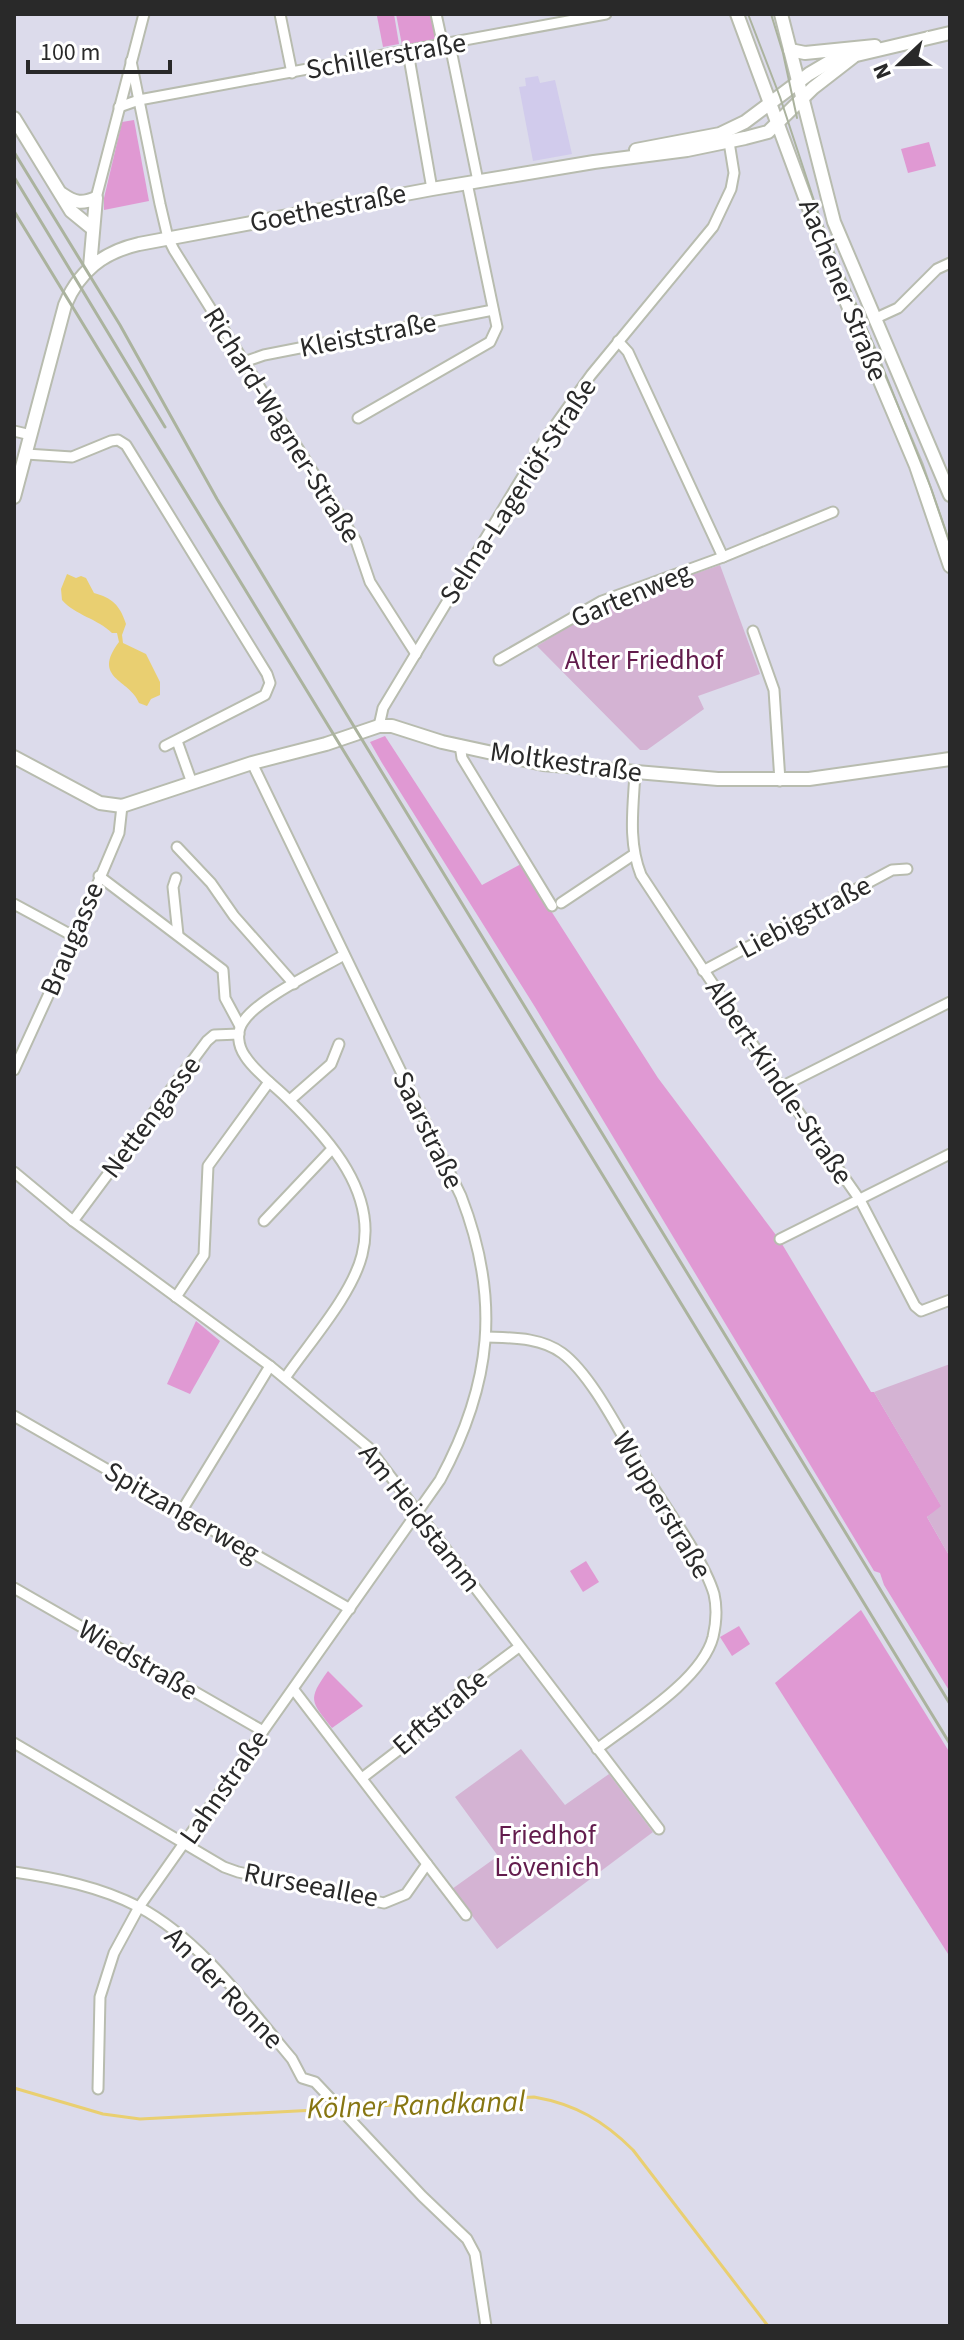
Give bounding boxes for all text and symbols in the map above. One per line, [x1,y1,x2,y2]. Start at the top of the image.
street label: Schillerstraße [303,22,469,90]
scale bar [28,24,170,74]
north arrow [860,24,940,104]
text: 100 m [40,35,100,70]
text: N [865,58,900,84]
street label: Goethestraße [246,173,410,243]
street label: Aachener Straße [788,193,898,387]
street label: Richard-Wagner-Straße [193,299,371,551]
street label: Kleiststraße [296,302,440,368]
street label: Selma-Lagerlöf-Straße [430,370,606,612]
street label: Gartenweg [565,552,697,638]
park label: Alter Friedhof [565,640,724,680]
street label: Moltkestraße [487,732,645,792]
street label: Liebigstraße [732,865,878,969]
street label: Braugasse [30,876,114,1002]
street label: Albert-Kindle-Straße [696,972,862,1192]
street label: Nettengasse [92,1047,210,1187]
street label: Saarstraße [382,1064,474,1196]
street label: Wupperstraße [602,1424,722,1586]
street label: Am Heidstamm [349,1435,491,1601]
street label: Spitzangerweg [97,1451,267,1573]
street label: Wiedstraße [71,1610,205,1710]
street label: Erftstraße [384,1659,496,1765]
street label: Lahnstraße [170,1721,278,1853]
park label: Friedhof Lövenich [494,1815,600,1887]
street label: Rurseeallee [240,1852,382,1918]
street label: An der Ronne [155,1918,293,2058]
water label: Kölner Randkanal [306,2080,527,2130]

